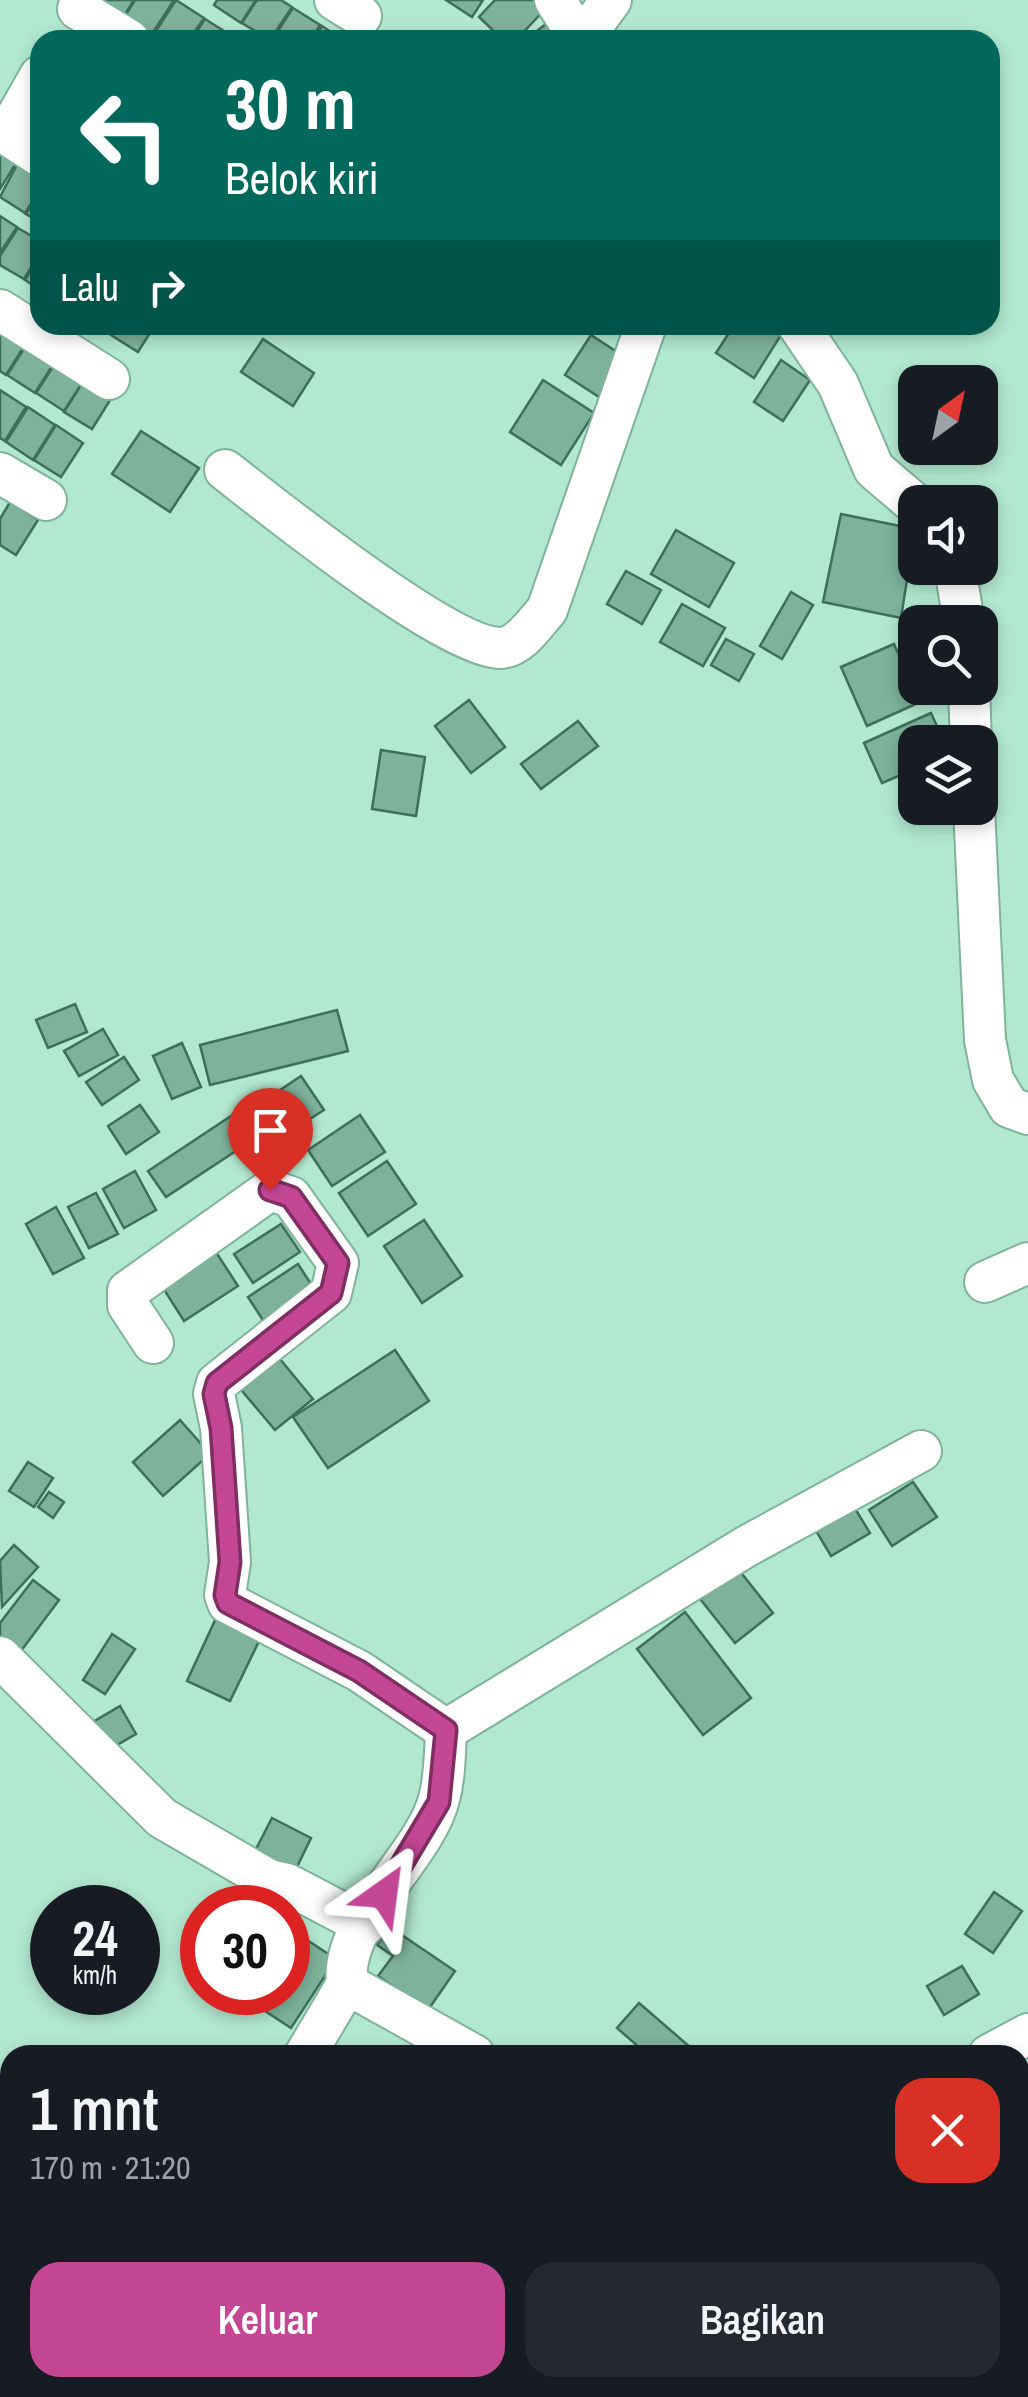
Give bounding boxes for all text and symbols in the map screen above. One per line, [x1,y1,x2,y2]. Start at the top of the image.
text: 30 m [225,57,356,151]
icon: left [60,70,190,200]
text: Belok kiri [225,147,379,208]
icon: right [139,260,194,315]
text: Lalu [60,262,119,313]
north arrow [898,365,998,465]
map controls [898,365,998,825]
button: sound [898,485,998,585]
button: search [898,605,998,705]
button: layers [898,725,998,825]
pin [228,1088,313,1191]
icon: arrive [243,1103,298,1158]
position arrow [332,1842,436,1946]
speed limit sign: 30 [180,1885,310,2015]
text: 24 [72,1904,118,1972]
text: km/h [73,1958,117,1992]
text: 1 mnt [30,2068,158,2149]
button: close [895,2078,1000,2183]
text: 170 m · 21:20 [30,2146,190,2189]
button: Keluar [30,2262,505,2377]
button: Bagikan [525,2262,1000,2377]

